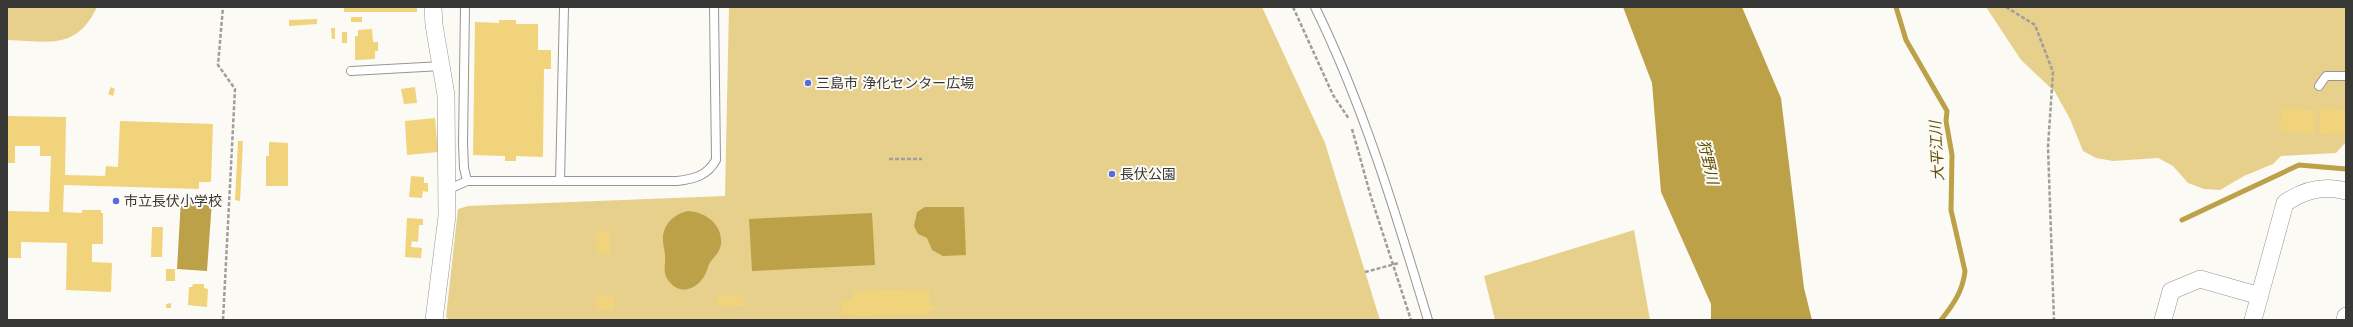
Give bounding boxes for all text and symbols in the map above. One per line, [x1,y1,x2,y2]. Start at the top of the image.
place label: 三島市 浄化センター広場 [816,73,974,93]
marker: 三島市 浄化センター広場 [803,78,813,88]
water label: 大平江川 [1924,118,1950,182]
water label: 狩野川 [1692,138,1724,188]
place label: 長伏公園 [1120,164,1176,184]
marker: 長伏公園 [1107,169,1117,179]
place label: 市立長伏小学校 [124,191,222,211]
marker: 市立長伏小学校 [111,196,121,206]

